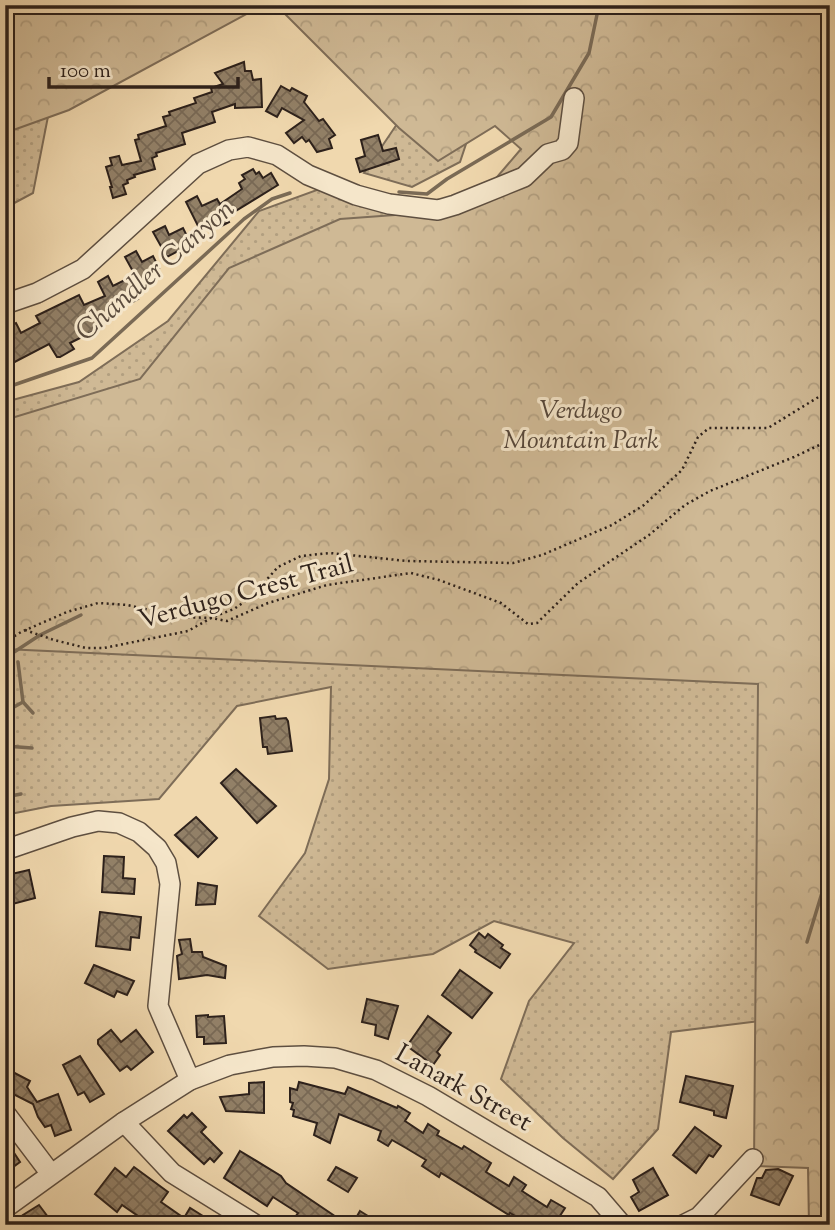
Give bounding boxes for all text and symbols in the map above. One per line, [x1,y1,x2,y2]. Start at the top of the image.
scale bar [49,46,238,90]
text: 100 m [60,57,111,87]
water label: Chandler Canyon [68,190,245,351]
park label: Verdugo Mountain Park [503,393,659,460]
street label: Verdugo Crest Trail [134,546,358,640]
street label: Lanark Street [388,1036,538,1142]

